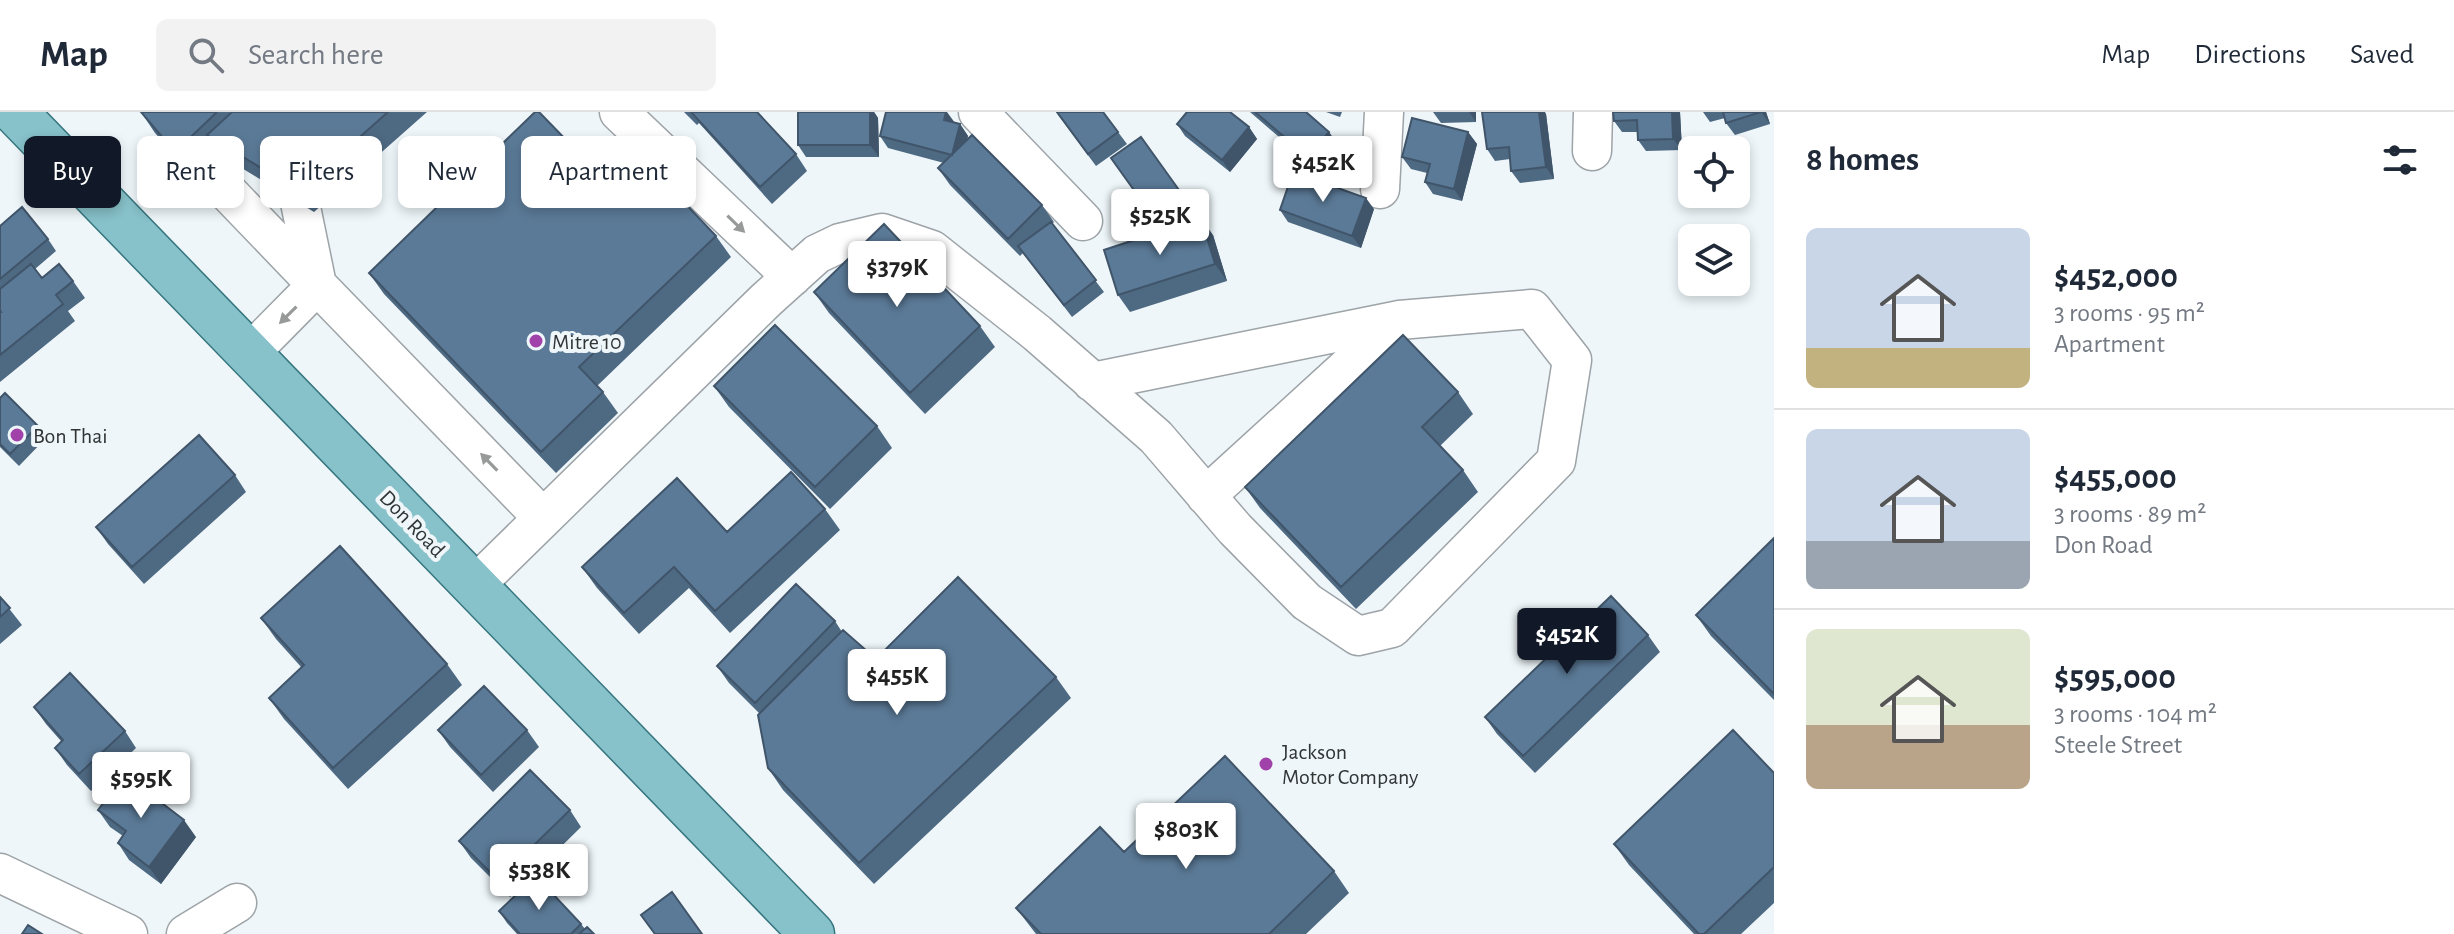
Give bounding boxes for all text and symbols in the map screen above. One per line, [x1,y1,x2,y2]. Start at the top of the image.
search box [156,19,716,91]
icon: search [184,33,228,77]
text: Map [40,36,108,74]
text: Search here [248,40,384,70]
text: Map [2101,41,2150,69]
text: Directions [2194,41,2306,69]
text: Saved [2350,41,2414,69]
chip: Buy [24,136,121,208]
chip: Rent [137,136,244,208]
chip: Filters [260,136,382,208]
chip: New [398,136,505,208]
chip: Apartment [521,136,696,208]
pin: $452K [1267,136,1379,204]
map controls [1678,136,1750,296]
button: locate [1678,136,1750,208]
icon: filters [2378,138,2422,182]
text: 8 homes [1806,143,1919,177]
text: $452K [1291,149,1355,175]
pin: $525K [1104,189,1216,257]
text: $525K [1129,202,1191,228]
one-way arrow [726,214,745,232]
button: layers [1678,224,1750,296]
pin: $379K [841,241,953,309]
text: $379K [866,254,928,280]
icon: home [1870,260,1966,356]
text: $452,000 [2054,260,2178,294]
text: 3 rooms · 95 m² [2054,300,2205,326]
one-way arrow [279,305,298,324]
place label: Mitre 10 [552,331,622,353]
text: Apartment [2054,331,2165,357]
marker: Mitre 10 [527,332,545,350]
place label: Bon Thai [33,425,108,447]
marker: Bon Thai [8,426,26,444]
one-way arrow [480,453,499,472]
icon: home [1870,461,1966,557]
text: $455,000 [2054,461,2177,495]
street label: Don Road [375,486,449,561]
text: 3 rooms · 89 m² [2054,501,2206,527]
text: Don Road [2054,532,2153,558]
pin: $452K [1511,608,1623,676]
text: $452K [1535,621,1599,647]
pin: $455K [841,649,953,717]
icon: home [1870,661,1966,757]
text: $595,000 [2054,661,2176,695]
text: $455K [866,662,928,688]
text: 3 rooms · 104 m² [2054,701,2217,727]
text: Steele Street [2054,732,2182,758]
place label: Jackson Motor Company [1282,741,1419,788]
pin: $595K [85,752,197,820]
marker: Jackson Motor Company [1257,755,1275,773]
text: $595K [110,765,172,791]
pin: $803K [1130,803,1242,871]
text: $803K [1154,816,1218,842]
pin: $538K [483,844,595,912]
text: $538K [508,857,570,883]

